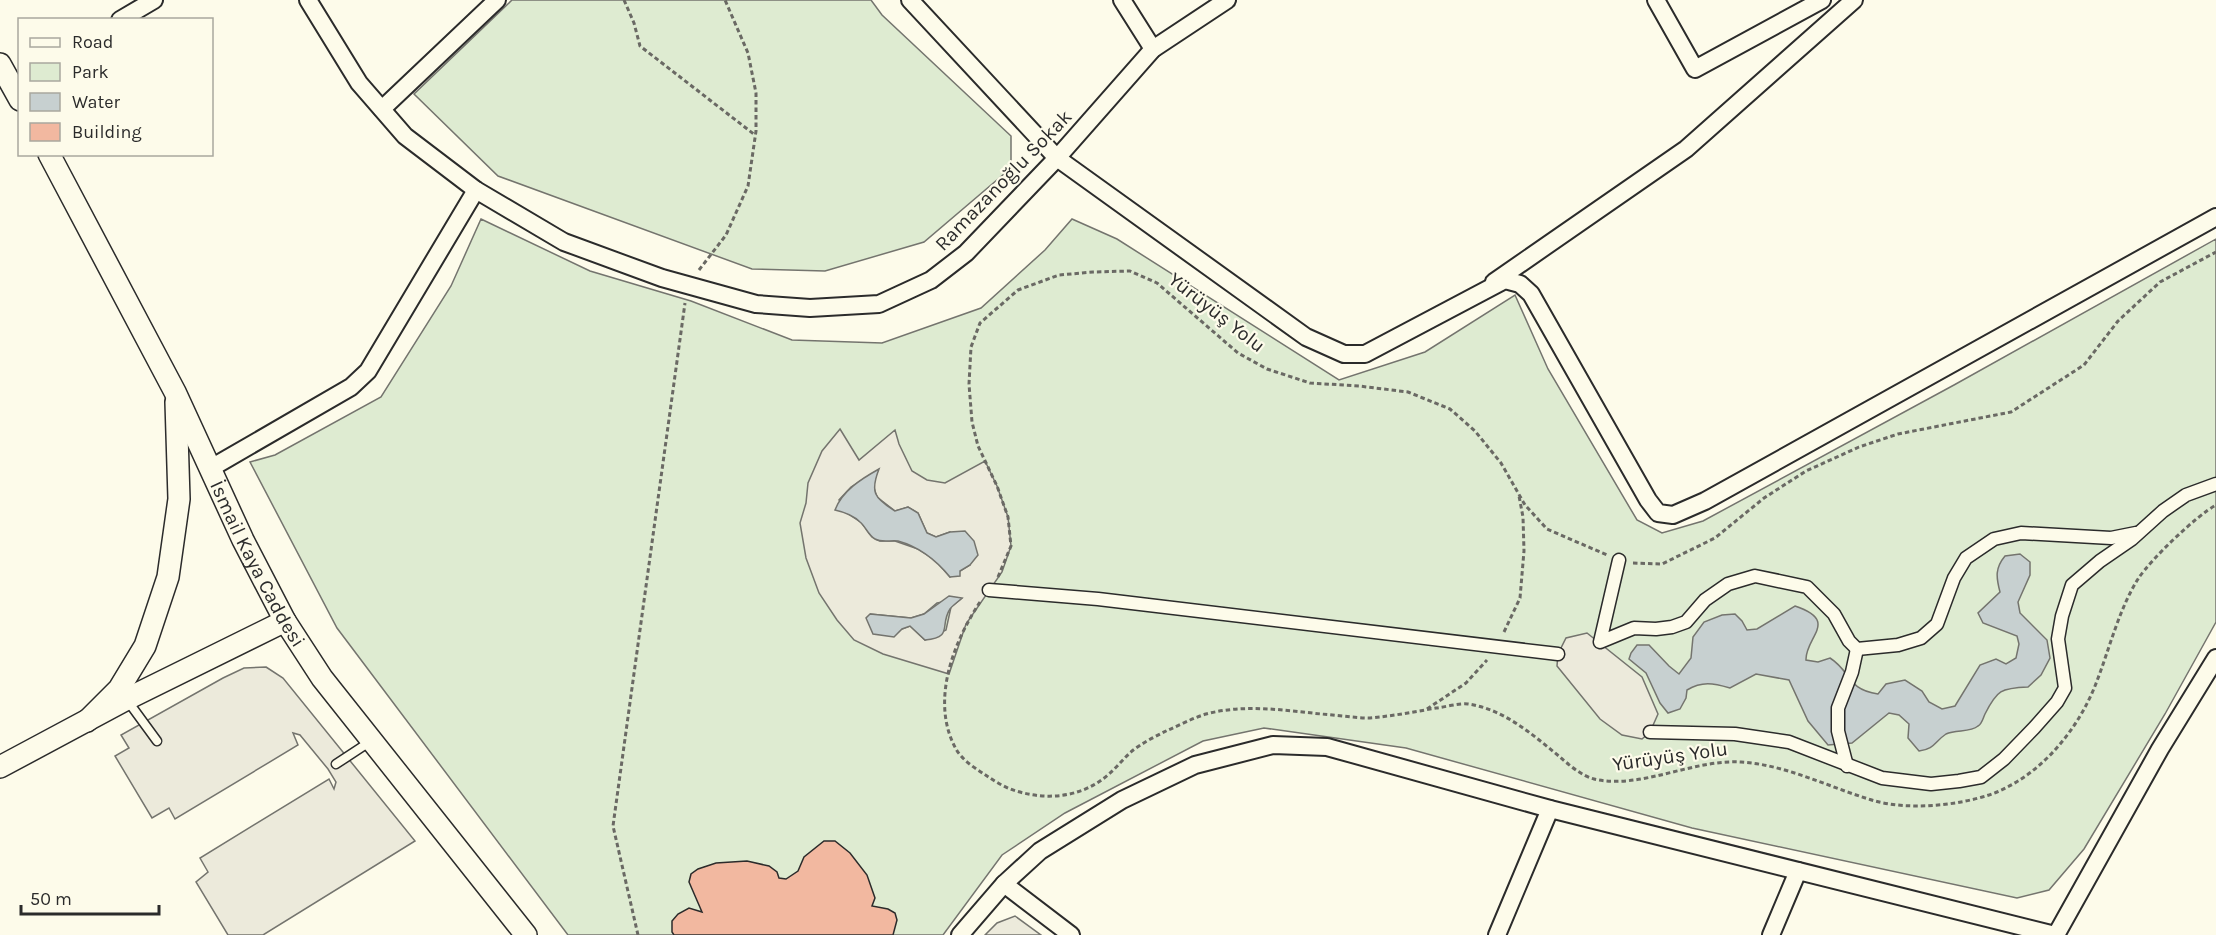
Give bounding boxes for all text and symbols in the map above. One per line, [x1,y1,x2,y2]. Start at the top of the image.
legend [18,18,213,156]
text: Road [72,31,113,53]
text: Park [72,61,109,83]
text: Water [72,91,120,113]
street label: Ramazanoğlu Sokak [930,105,1077,256]
text: Building [72,121,142,143]
street label: Yürüyüş Yolu [1164,268,1270,357]
street label: İsmail Kaya Caddesi [205,477,310,652]
street label: Yürüyüş Yolu [1611,737,1729,776]
scale bar [21,878,159,916]
text: 50 m [30,888,72,910]

